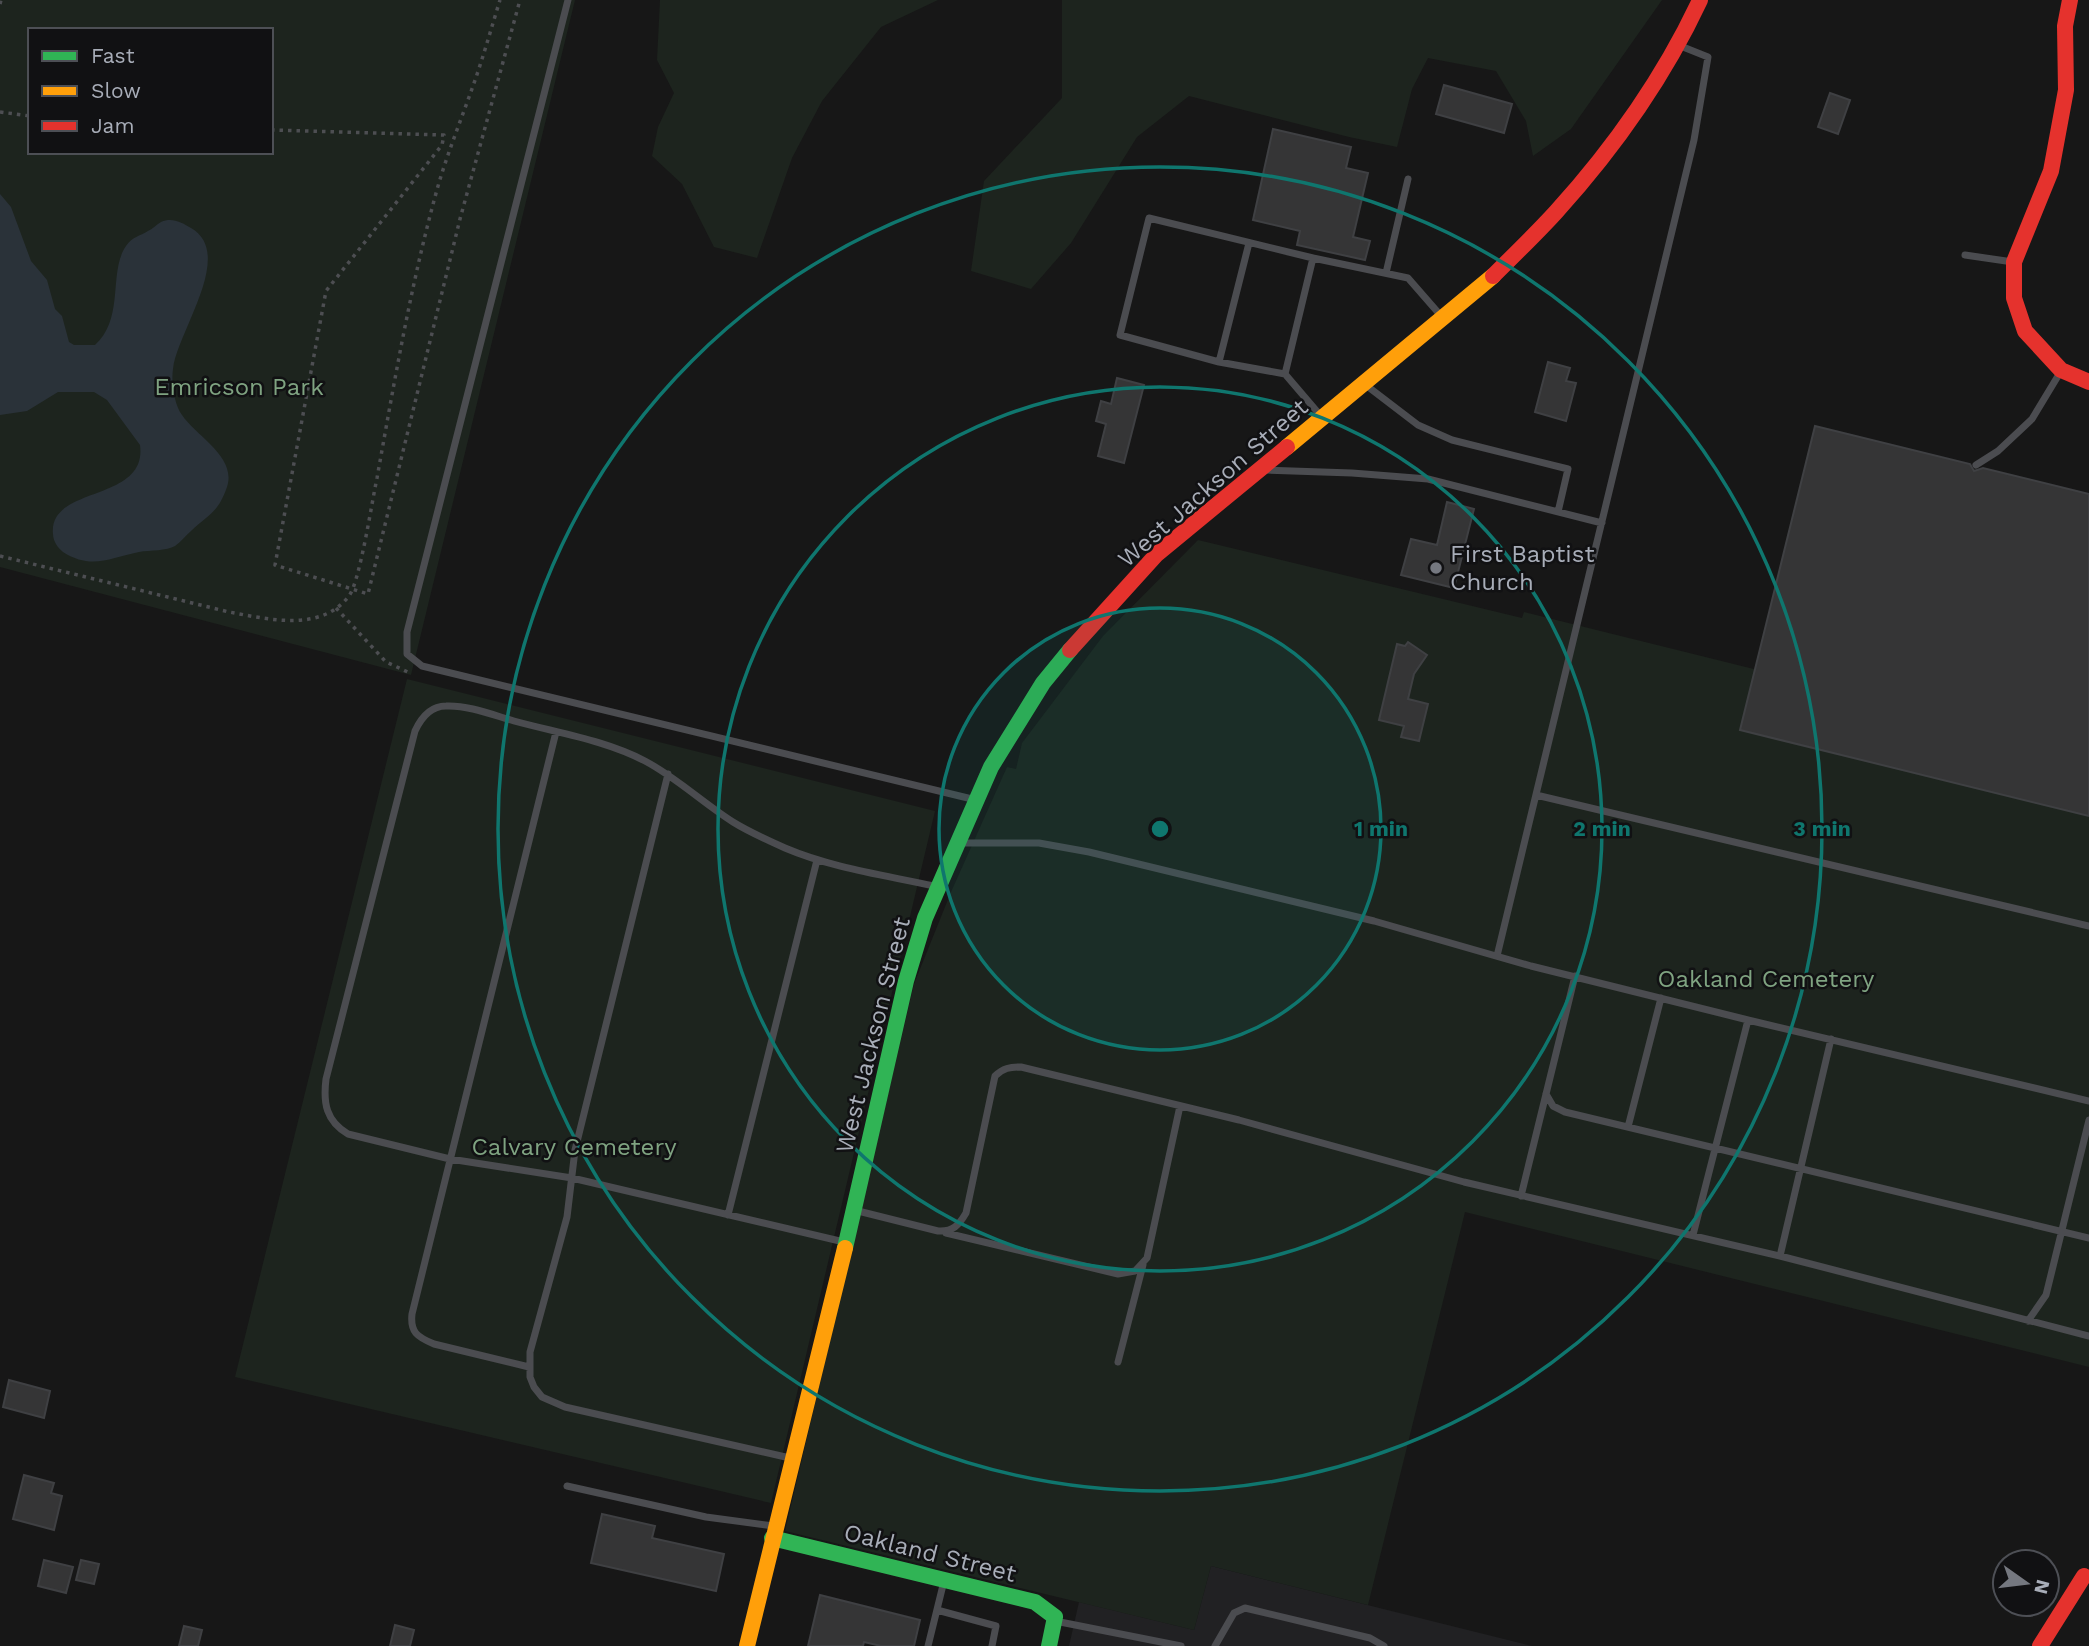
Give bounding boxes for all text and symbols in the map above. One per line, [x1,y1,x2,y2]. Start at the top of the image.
legend [28,28,273,154]
text: Fast [91,43,135,68]
text: Slow [91,78,141,103]
text: Jam [91,113,134,138]
park label: Emricson Park [154,373,324,401]
street label: West Jackson Street [1112,393,1314,573]
place label: First Baptist Church [1450,540,1594,596]
marker: First Baptist Church [1428,560,1444,576]
text: 1 min [1354,816,1408,841]
text: 2 min [1573,816,1631,841]
text: 3 min [1793,816,1851,841]
centre of rings [1148,817,1172,841]
street label: West Jackson Street [830,914,916,1156]
park label: Oakland Cemetery [1658,965,1875,993]
park label: Calvary Cemetery [471,1133,677,1161]
street label: Oakland Street [841,1518,1019,1588]
north arrow [1991,1548,2061,1618]
text: N [2029,1577,2055,1597]

